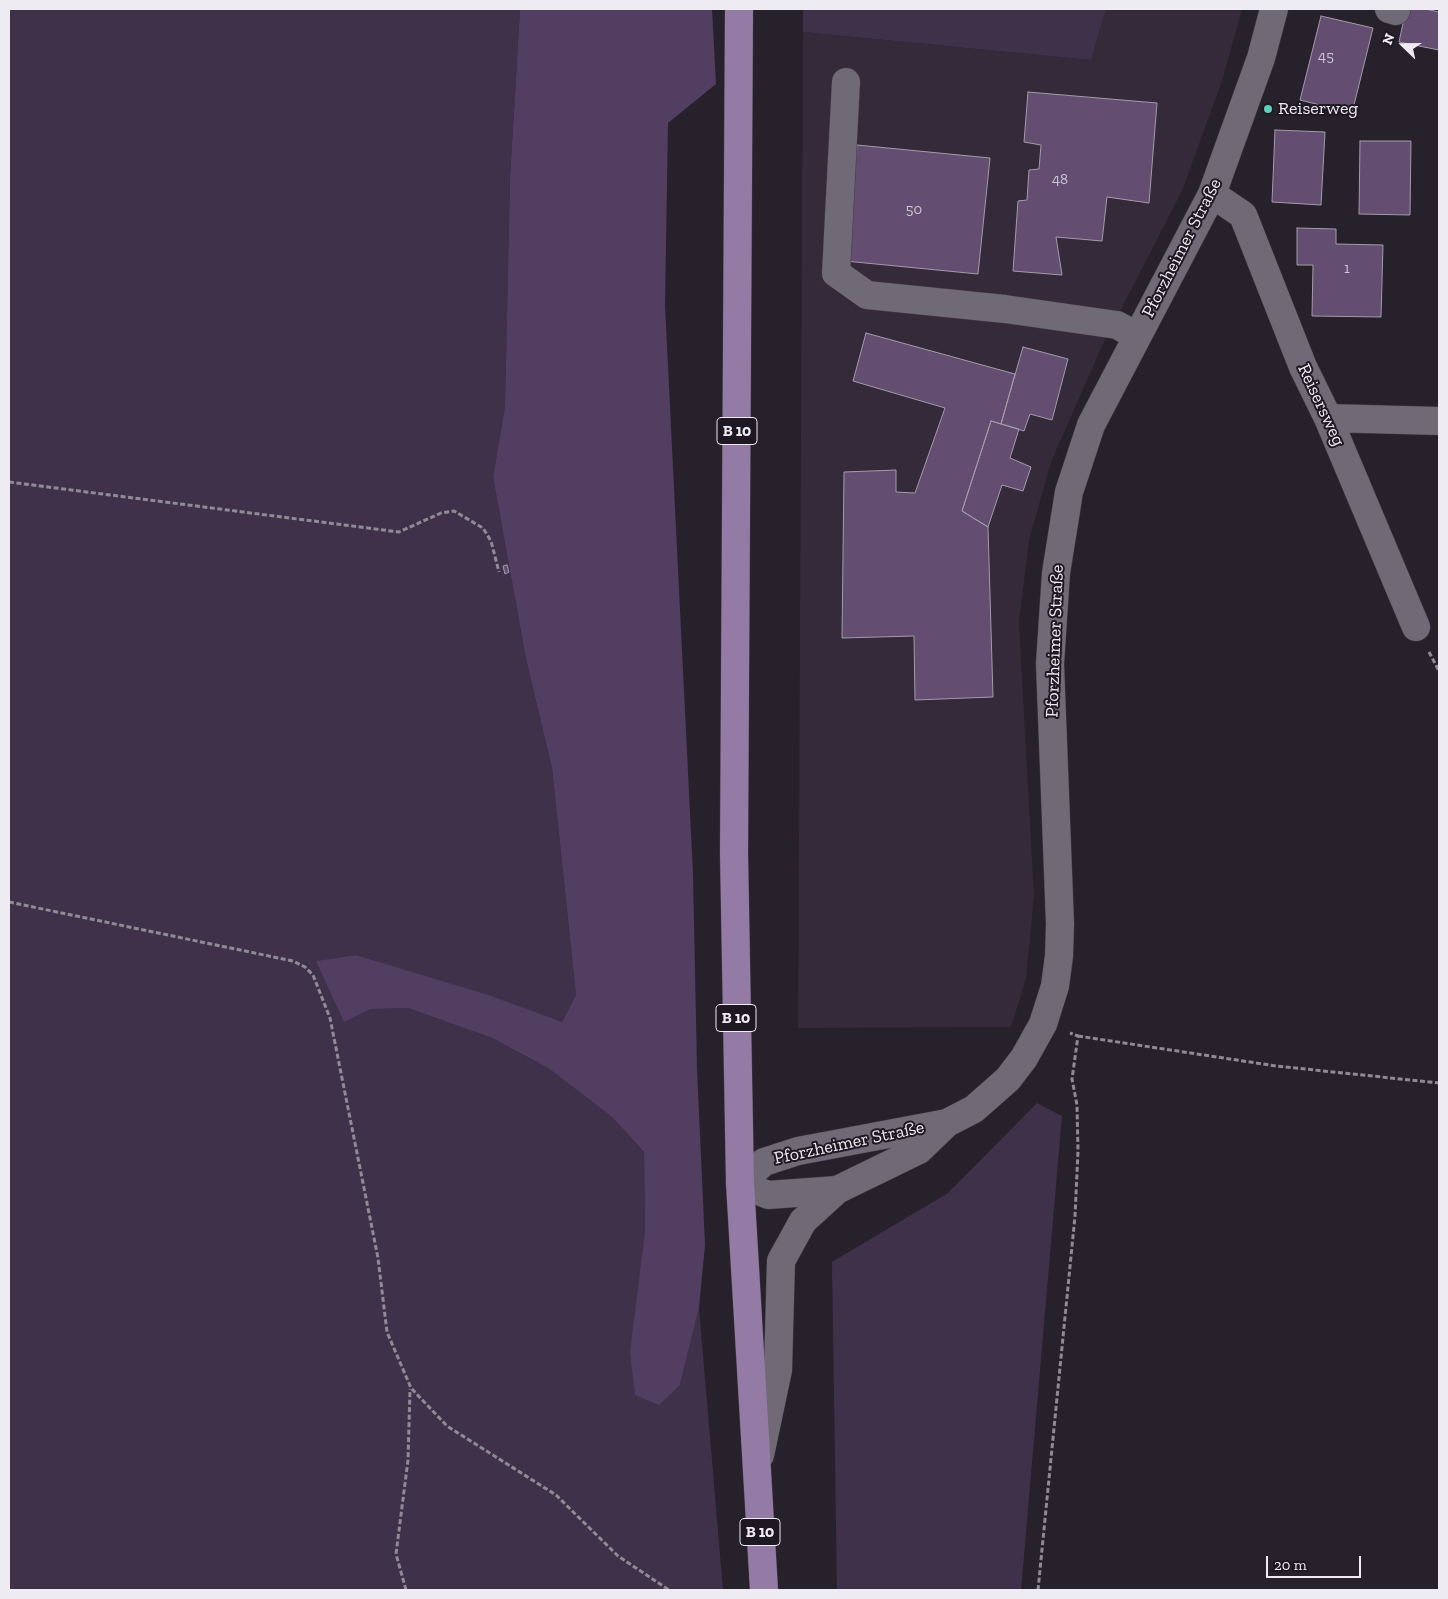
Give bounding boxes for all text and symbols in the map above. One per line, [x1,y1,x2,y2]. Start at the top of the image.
north arrow [1378,20,1428,70]
text: N [1379,31,1398,47]
house number: 45 [1318,48,1334,66]
place label: Reiserweg [1278,98,1358,120]
marker: Reiserweg [1262,103,1274,115]
house number: 48 [1052,171,1068,189]
street label: Pforzheimer Straße [1138,175,1226,321]
house number: 50 [906,201,922,219]
house number: 1 [1344,260,1350,278]
street label: Reisersweg [1293,361,1349,449]
road number: B 10 [717,418,757,444]
street label: Pforzheimer Straße [1042,564,1068,718]
road number: B 10 [716,1004,756,1032]
street label: Pforzheimer Straße [772,1117,926,1169]
road number: B 10 [740,1518,780,1545]
scale bar [1268,1546,1363,1578]
text: 20 m [1274,1556,1307,1574]

